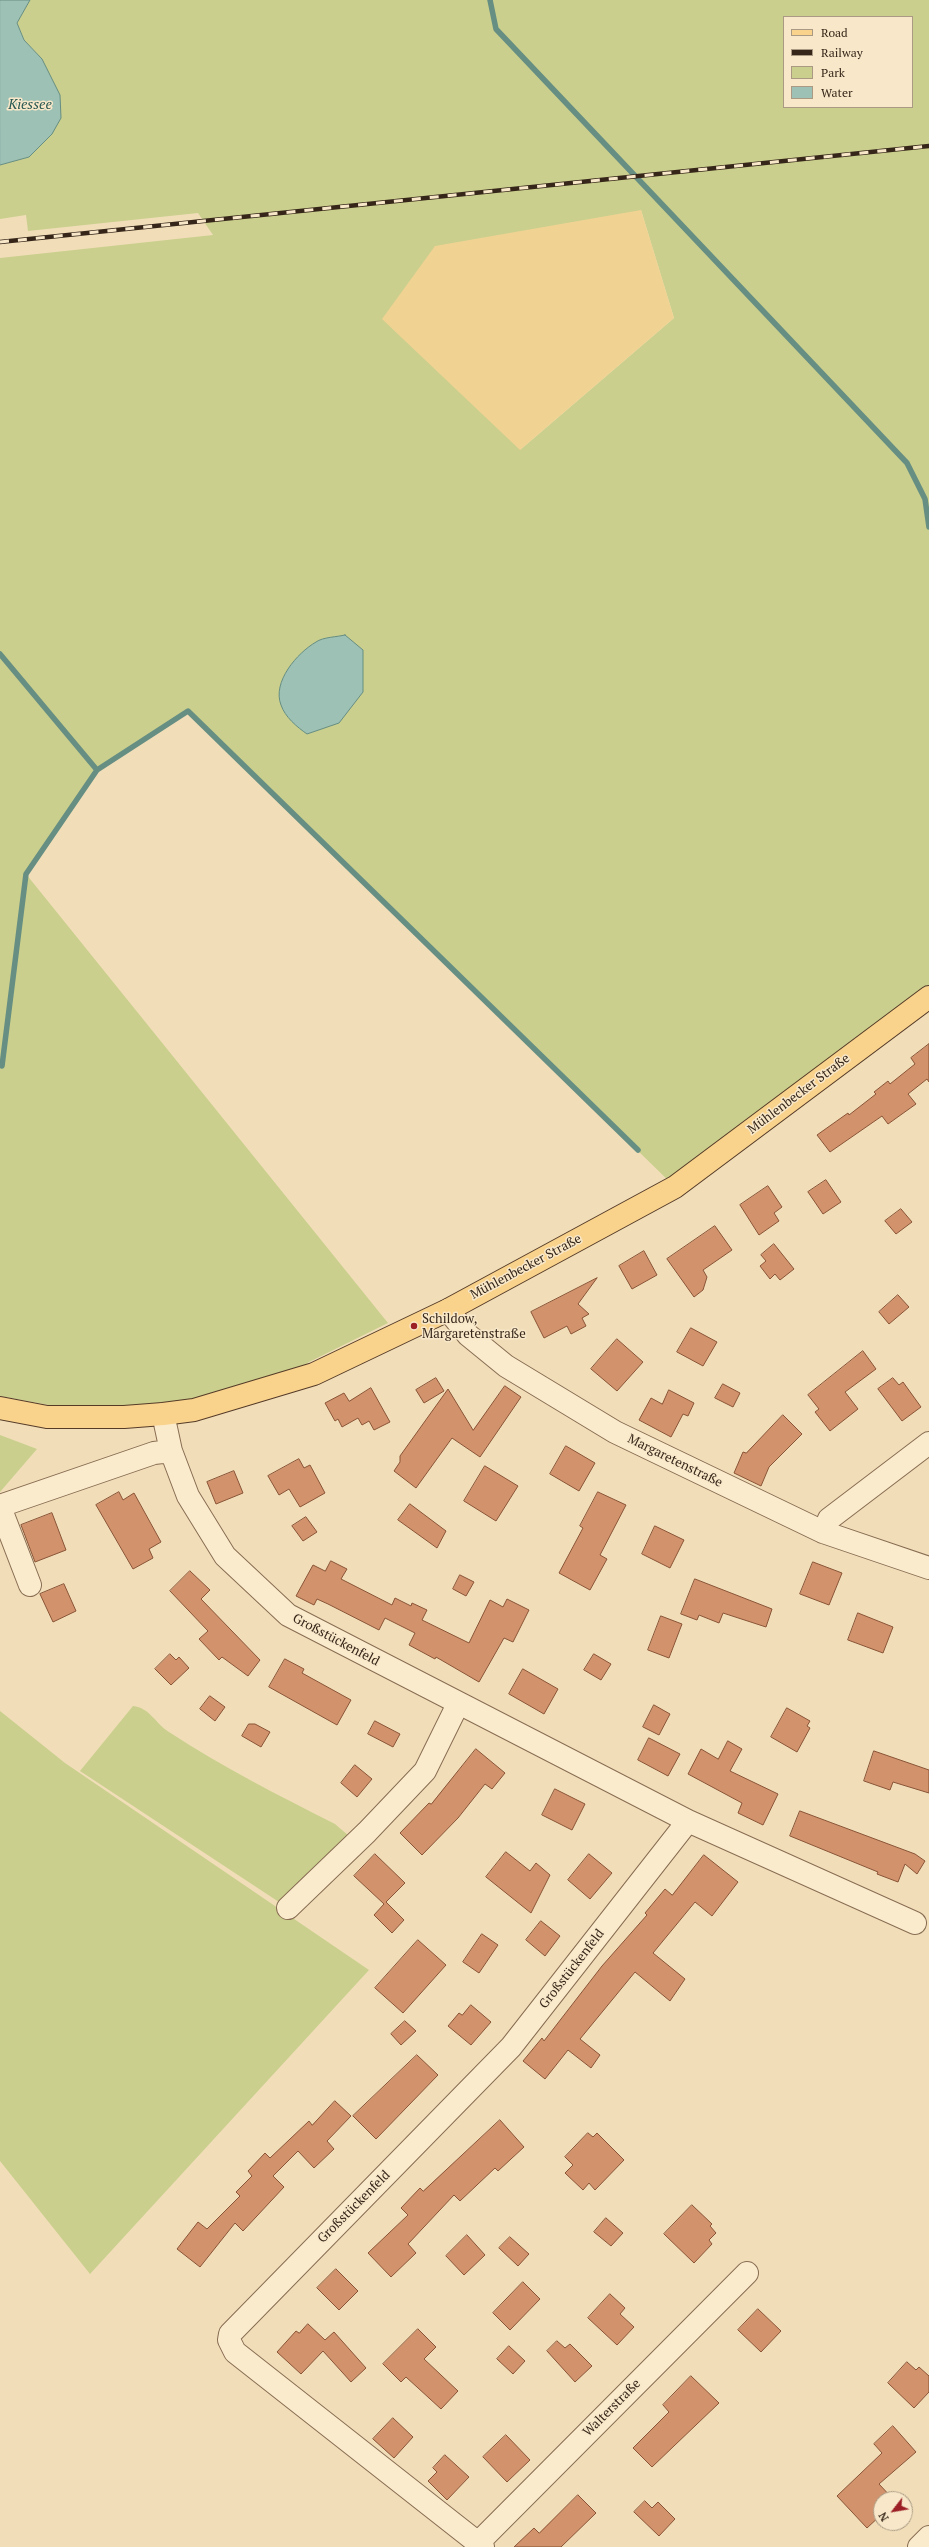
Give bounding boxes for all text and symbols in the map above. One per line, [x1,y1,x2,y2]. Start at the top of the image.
legend [783,16,913,108]
text: Road [821,25,848,40]
text: Railway [821,45,863,60]
text: Park [821,65,845,80]
text: Water [821,85,853,100]
water label: Kiessee [8,97,52,113]
street label: Mühlenbecker Straße [745,1051,853,1137]
street label: Mühlenbecker Straße [468,1231,584,1303]
place label: Schildow, Margaretenstraße [422,1311,526,1342]
marker: Schildow, Margaretenstraße [409,1321,419,1331]
street label: Margaretenstraße [625,1431,725,1491]
street label: Großstückenfeld [290,1611,382,1669]
street label: Großstückenfeld [536,1926,608,2012]
street label: Großstückenfeld [315,2168,393,2246]
street label: Walterstraße [580,2376,644,2440]
north arrow [873,2491,913,2531]
text: N [875,2509,892,2524]

